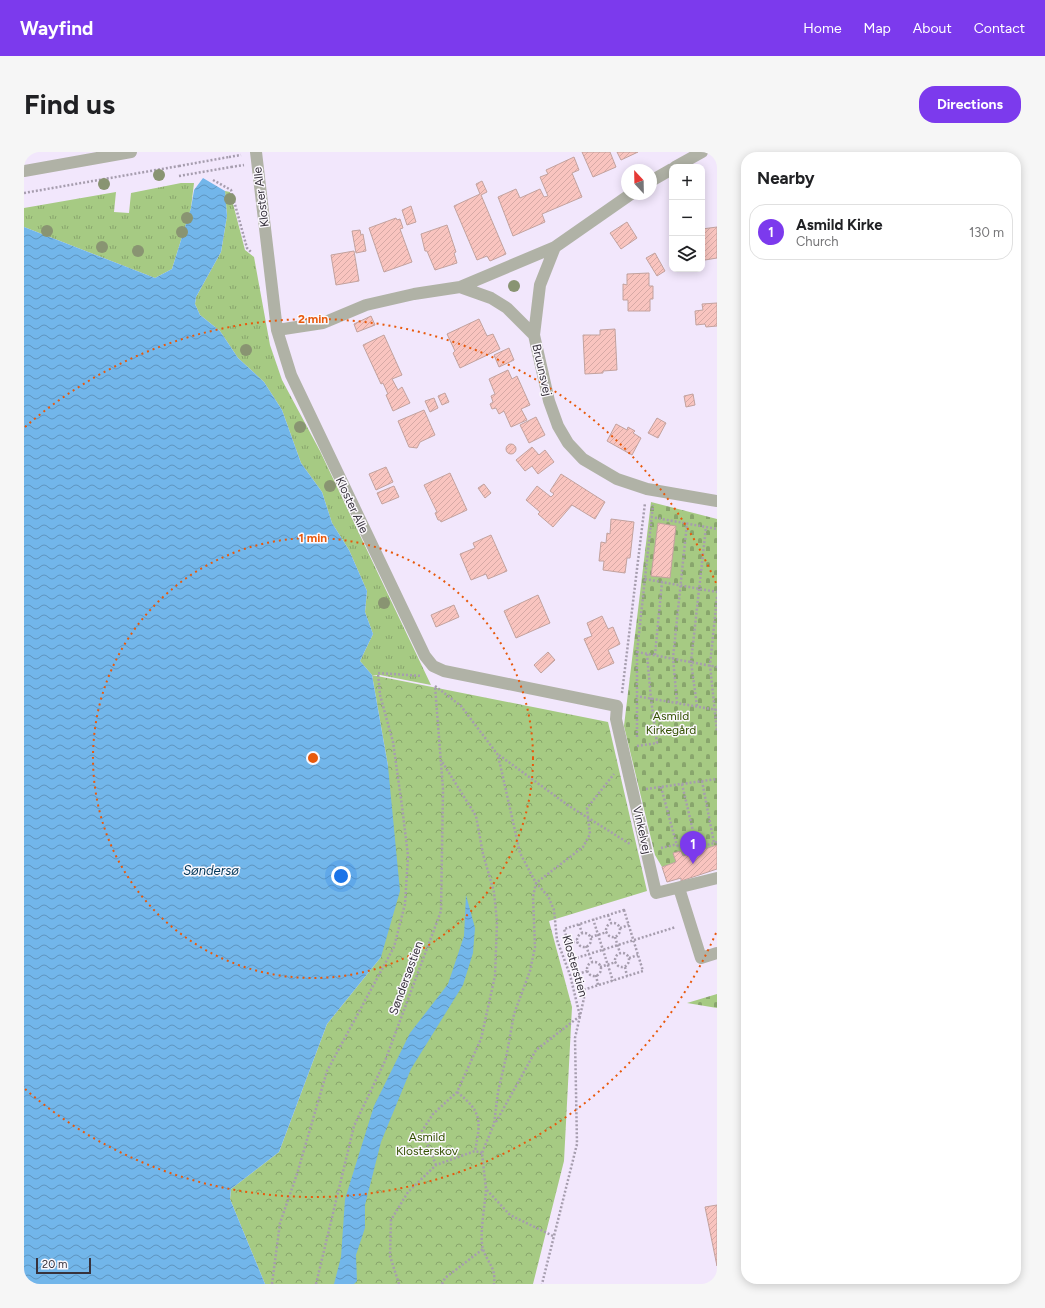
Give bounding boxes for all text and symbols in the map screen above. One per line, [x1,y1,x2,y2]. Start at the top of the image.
text: Wayfind [20,17,93,40]
text: Home [803,20,842,37]
text: Map [864,20,891,37]
text: About [913,20,952,37]
text: Contact [974,20,1025,37]
button: Directions [919,86,1021,123]
text: Find us [24,87,115,121]
north arrow [621,164,657,200]
map controls [669,164,705,272]
button: + [669,164,705,200]
street label: Kloster Alle [250,166,272,228]
text: Nearby [757,168,815,188]
button: − [669,200,705,236]
text: Asmild Kirke [796,216,883,234]
text: 1 [768,225,774,240]
text: 130 m [969,225,1004,240]
text: Church [796,234,839,249]
button: layers [669,236,705,272]
text: 2 min [298,312,328,326]
street label: Bruunsvej [529,343,555,397]
street label: Kloster Alle [333,475,371,536]
text: 1 min [299,531,327,545]
park label: Asmild Kirkegård [646,709,696,737]
centre of rings [306,751,320,765]
street label: Vinkelvej [630,805,654,855]
pin: 1 [680,831,706,864]
water label: Søndersø [183,863,239,878]
your location [331,866,351,886]
street label: Klosterstien [559,933,591,999]
street label: Søndersøstien [386,939,426,1017]
park label: Asmild Klosterskov [396,1130,459,1158]
scale bar [36,1256,91,1275]
text: 20 m [42,1258,67,1271]

